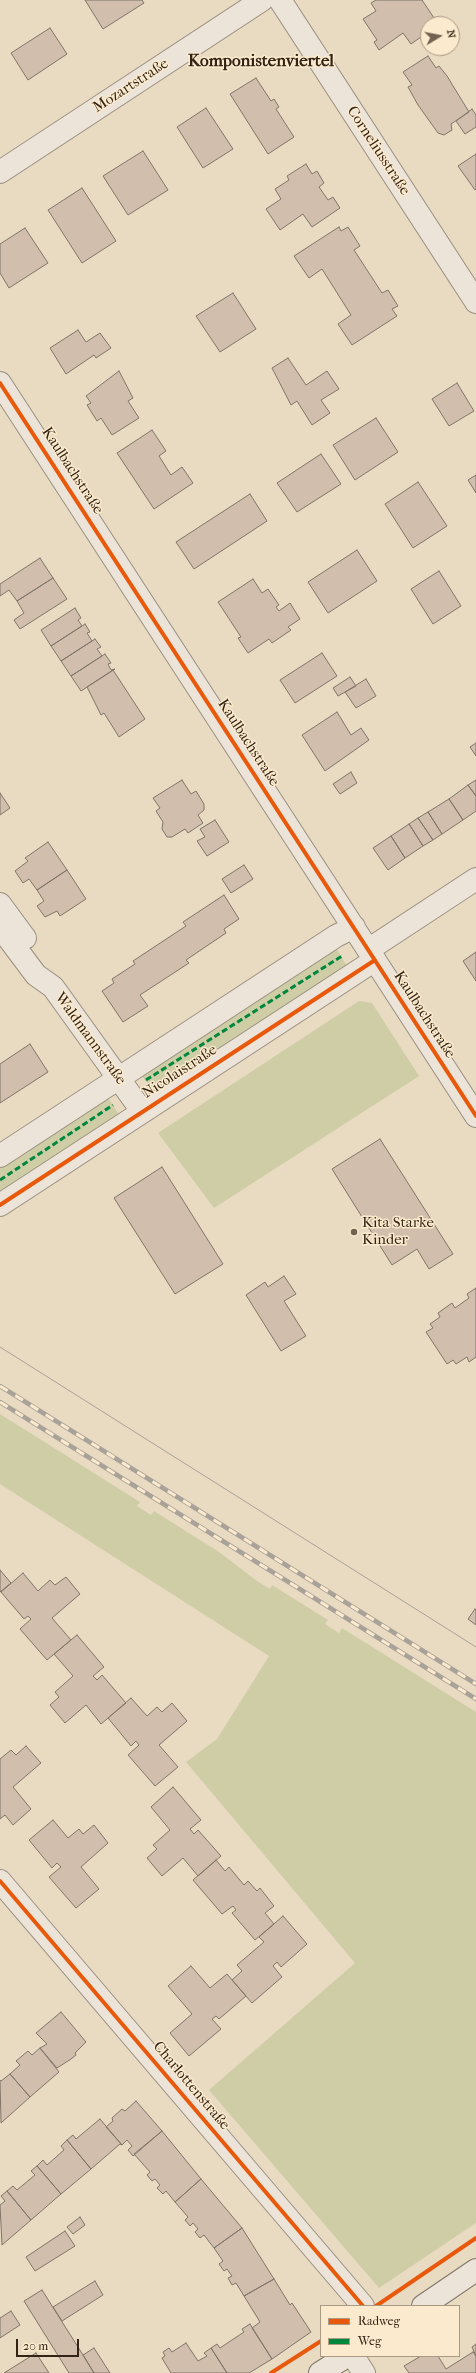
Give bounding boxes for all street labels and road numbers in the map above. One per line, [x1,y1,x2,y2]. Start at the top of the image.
street label: Mozartstraße [90,55,172,117]
street label: Corneliusstraße [343,103,413,199]
street label: Kaulbachstraße [37,424,107,518]
street label: Kaulbachstraße [213,696,283,790]
street label: Kaulbachstraße [389,968,459,1062]
street label: Waldmannstraße [51,989,129,1089]
street label: Nicolaistraße [139,1041,221,1103]
street label: Charlottenstraße [149,2038,233,2134]

